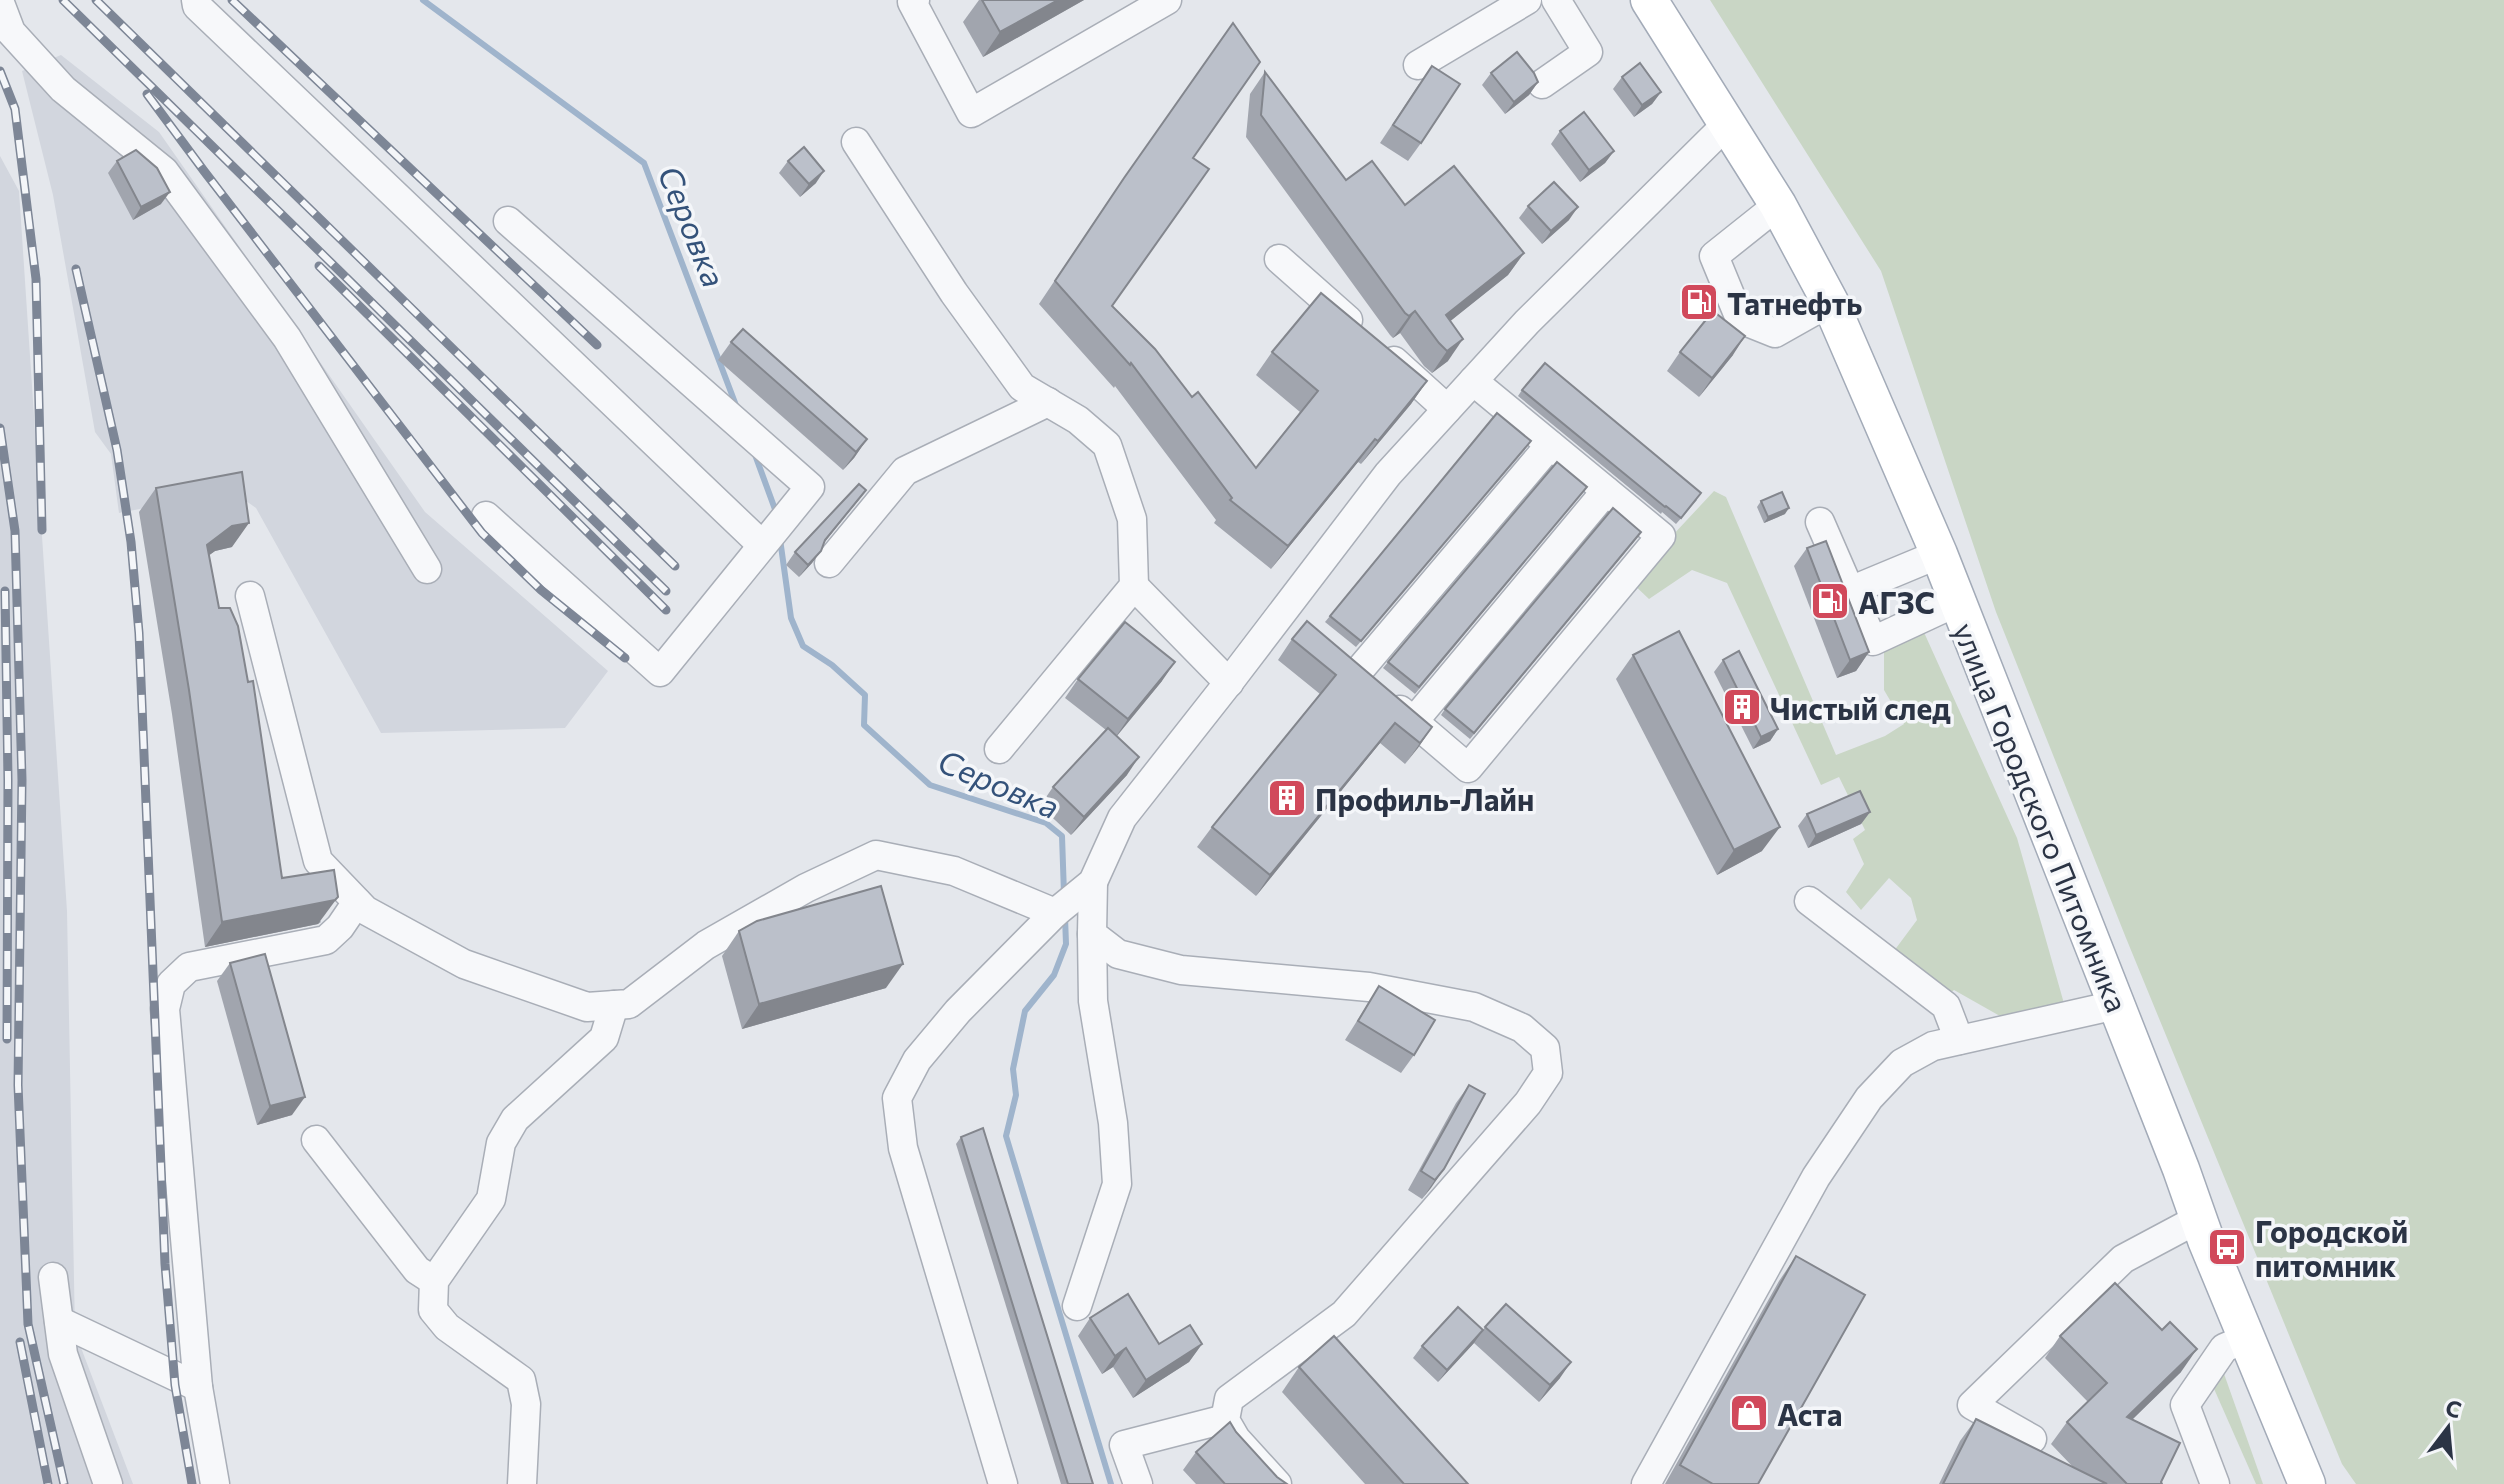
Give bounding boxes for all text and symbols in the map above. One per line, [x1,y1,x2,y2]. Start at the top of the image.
water label: Серовка [651,160,735,292]
fuel station icon: Татнефть [1678,281,1720,323]
place label: Татнефть [1727,284,1862,321]
fuel station icon: АГЗС [1809,580,1851,622]
place label: АГЗС [1858,583,1935,620]
street label: улица Городского Питомника [1947,617,2137,1017]
building icon: Чистый след [1721,686,1763,728]
place label: Чистый след [1770,689,1951,726]
water label: Серовка [933,740,1065,826]
building icon: Профиль-Лайн [1266,777,1308,819]
place label: Профиль-Лайн [1315,780,1534,817]
place label: Городской питомник [2255,1212,2408,1283]
bus stop icon: Городской питомник [2206,1226,2248,1268]
north arrow [2408,1388,2488,1468]
shop icon: Аста [1728,1392,1770,1434]
text: С [2443,1393,2465,1423]
place label: Аста [1777,1395,1842,1432]

